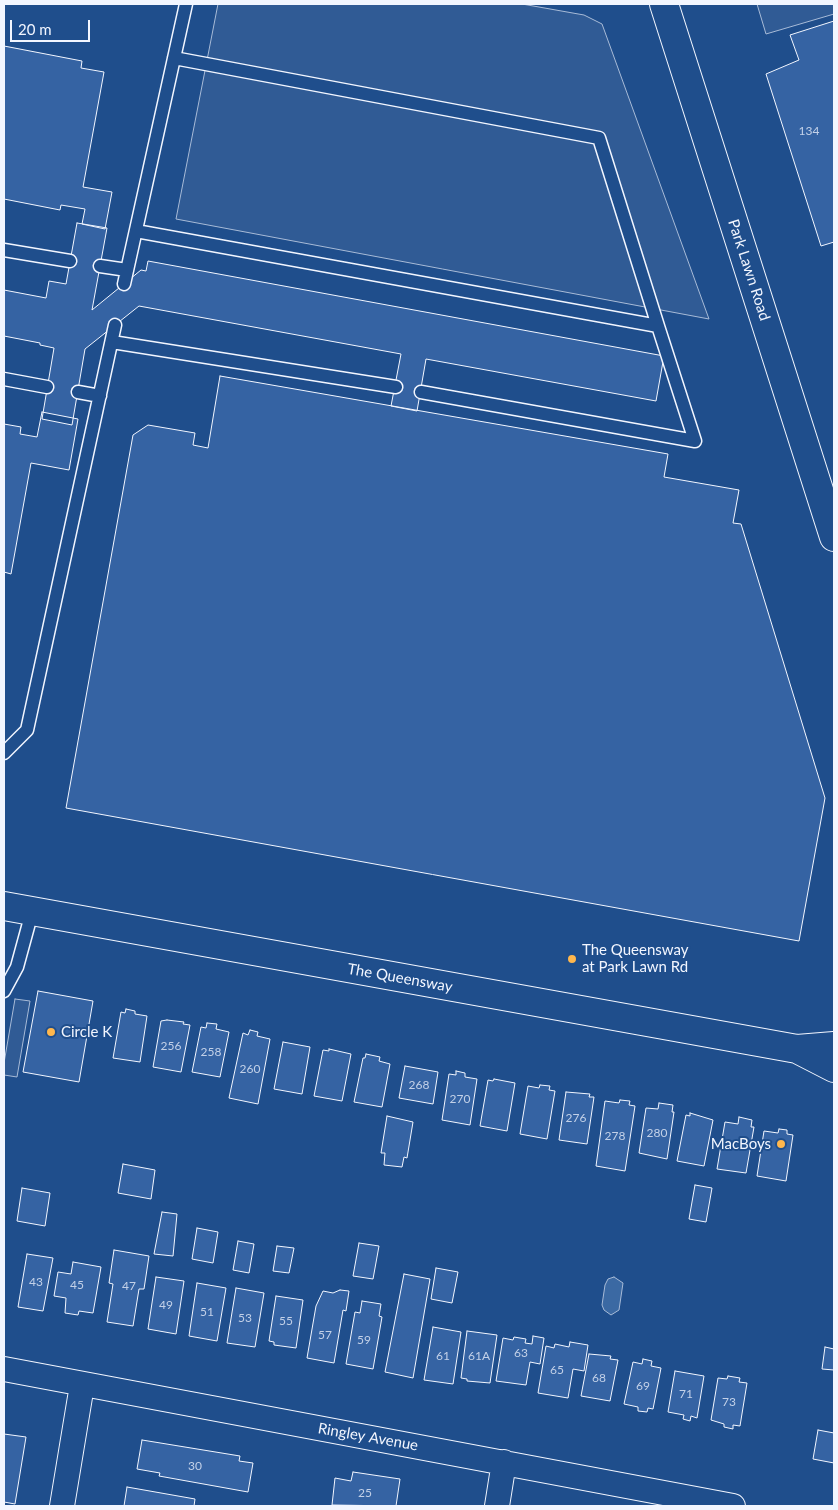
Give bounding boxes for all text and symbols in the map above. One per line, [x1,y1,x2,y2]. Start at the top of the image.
scale bar [12,10,92,42]
text: 20 m [18,20,52,38]
house number: 134 [799,124,819,138]
street label: Park Lawn Road [724,217,774,323]
place label: The Queensway at Park Lawn Rd [582,941,689,976]
marker: The Queensway at Park Lawn Rd [566,953,578,965]
street label: The Queensway [346,960,454,996]
place label: Circle K [61,1023,112,1041]
marker: Circle K [45,1026,57,1038]
house number: 256 [161,1039,181,1053]
house number: 258 [201,1045,221,1059]
house number: 260 [240,1062,260,1076]
house number: 268 [409,1078,429,1092]
house number: 270 [450,1092,470,1106]
house number: 276 [566,1111,586,1125]
house number: 280 [647,1126,667,1140]
house number: 278 [605,1129,625,1143]
place label: MacBoys [711,1135,771,1153]
marker: MacBoys [775,1138,787,1150]
house number: 43 [29,1275,43,1289]
house number: 45 [70,1278,84,1292]
house number: 47 [122,1279,136,1293]
house number: 49 [159,1298,173,1312]
house number: 51 [200,1305,214,1319]
house number: 53 [238,1311,252,1325]
house number: 55 [279,1314,293,1328]
house number: 57 [318,1328,332,1342]
house number: 59 [357,1333,371,1347]
house number: 63 [514,1346,528,1360]
house number: 61 [436,1349,450,1363]
house number: 61A [468,1349,490,1363]
house number: 65 [550,1363,564,1377]
house number: 68 [592,1371,606,1385]
house number: 69 [636,1379,650,1393]
house number: 71 [679,1387,693,1401]
house number: 73 [722,1395,736,1409]
street label: Ringley Avenue [316,1419,420,1455]
house number: 30 [188,1459,202,1473]
house number: 25 [358,1486,372,1500]

